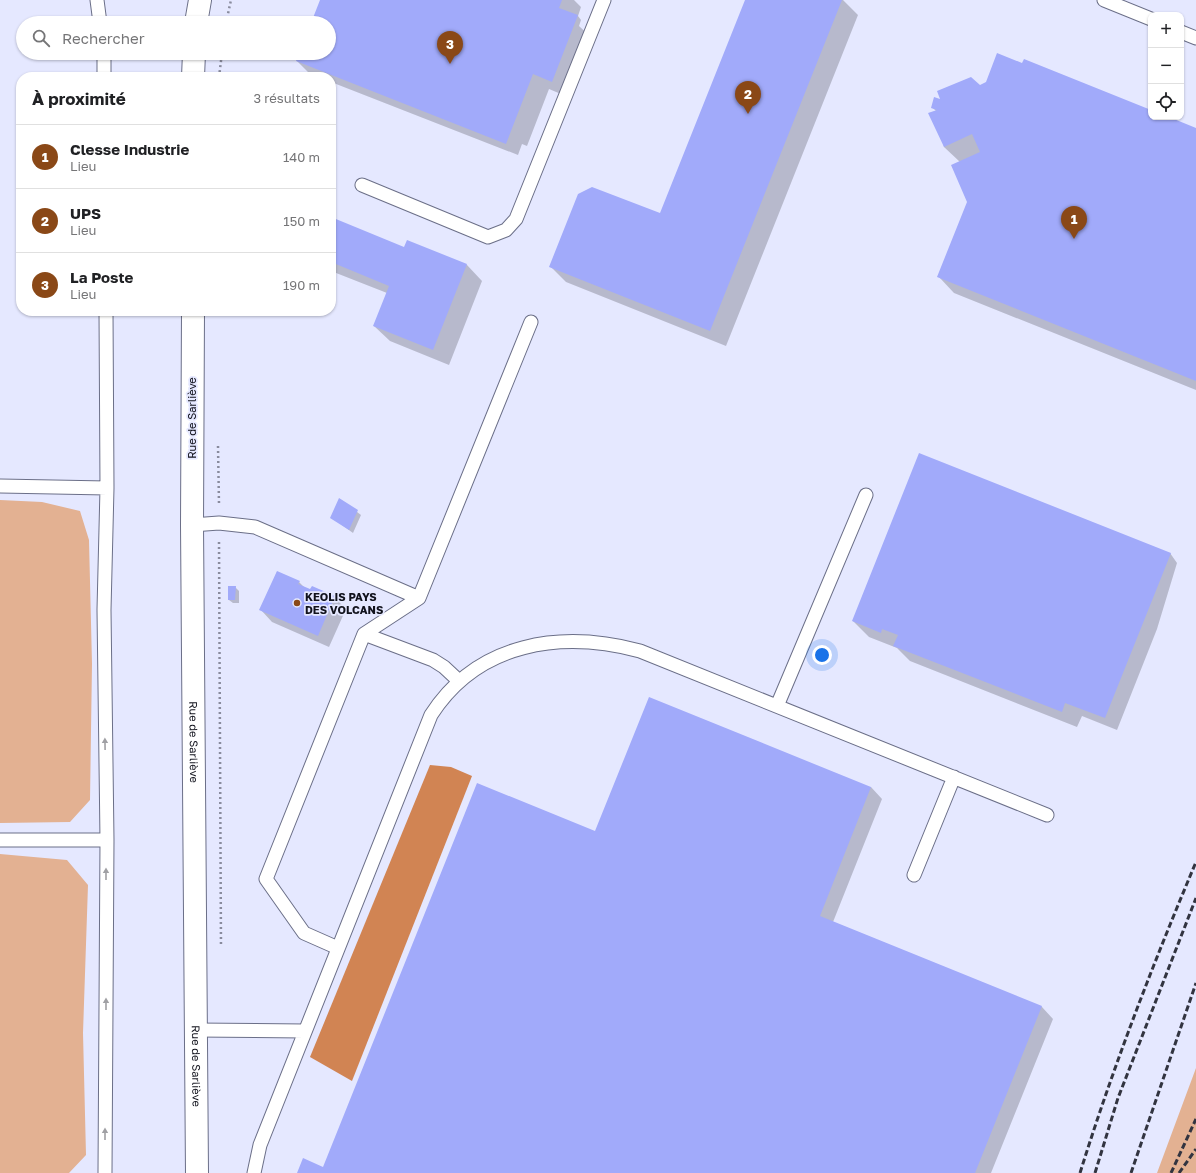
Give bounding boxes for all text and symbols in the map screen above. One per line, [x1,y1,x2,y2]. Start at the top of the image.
map controls [1148,12,1184,120]
button: + [1148,12,1184,48]
search box [16,16,336,60]
icon: search [30,27,52,49]
text: Rechercher [62,29,145,47]
pin: 3 [437,31,463,64]
button: − [1148,48,1184,84]
pin: 2 [735,81,761,114]
button: locate [1148,84,1184,120]
text: À proximité [32,88,126,109]
text: 3 résultats [254,90,320,106]
text: Clesse Industrie [70,140,189,158]
text: 1 [42,149,48,165]
text: 140 m [283,149,320,165]
text: Lieu [70,158,96,174]
text: UPS [70,204,101,222]
pin: 1 [1061,206,1087,239]
text: 2 [41,213,49,229]
text: 150 m [283,213,320,229]
text: Lieu [70,222,96,238]
text: La Poste [70,268,133,286]
text: 3 [41,277,49,293]
text: 190 m [283,277,320,293]
text: Lieu [70,286,96,302]
street label: Rue de Sarliève [185,377,198,459]
place label: KEOLIS PAYS DES VOLCANS [305,590,383,616]
marker: KEOLIS PAYS DES VOLCANS [292,598,302,608]
your location [812,645,832,665]
street label: Rue de Sarliève [187,701,201,783]
one-way arrow [102,738,109,750]
one-way arrow [103,868,110,880]
one-way arrow [103,997,109,1010]
street label: Rue de Sarliève [190,1025,203,1107]
one-way arrow [102,1127,108,1140]

